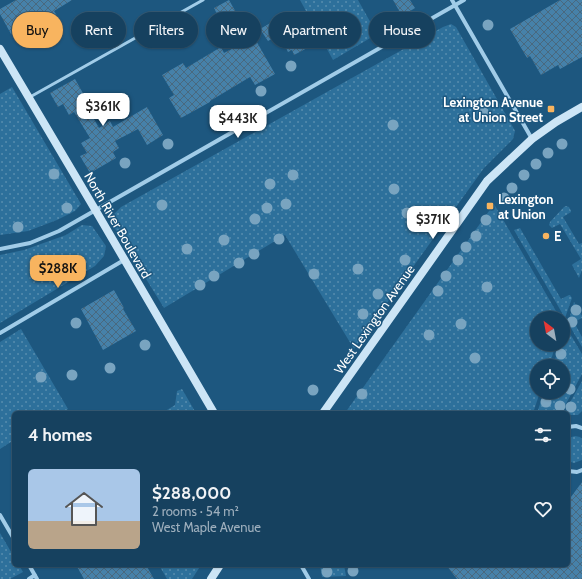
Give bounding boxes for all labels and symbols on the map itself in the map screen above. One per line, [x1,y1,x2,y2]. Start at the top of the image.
pin: $361K [75,93,131,127]
place label: Lexington Avenue at Union Street [443,94,544,125]
marker: Lexington Avenue at Union Street [546,104,556,114]
pin: $443K [210,105,266,139]
street label: North River Boulevard [81,169,155,281]
place label: Lexington at Union [498,191,553,222]
marker: Lexington at Union [485,201,495,211]
pin: $371K [405,206,461,240]
place label: E [554,228,561,244]
marker: E [541,231,551,241]
pin: $288K [30,255,86,289]
street label: West Lexington Avenue [330,261,418,377]
north arrow [530,311,570,351]

